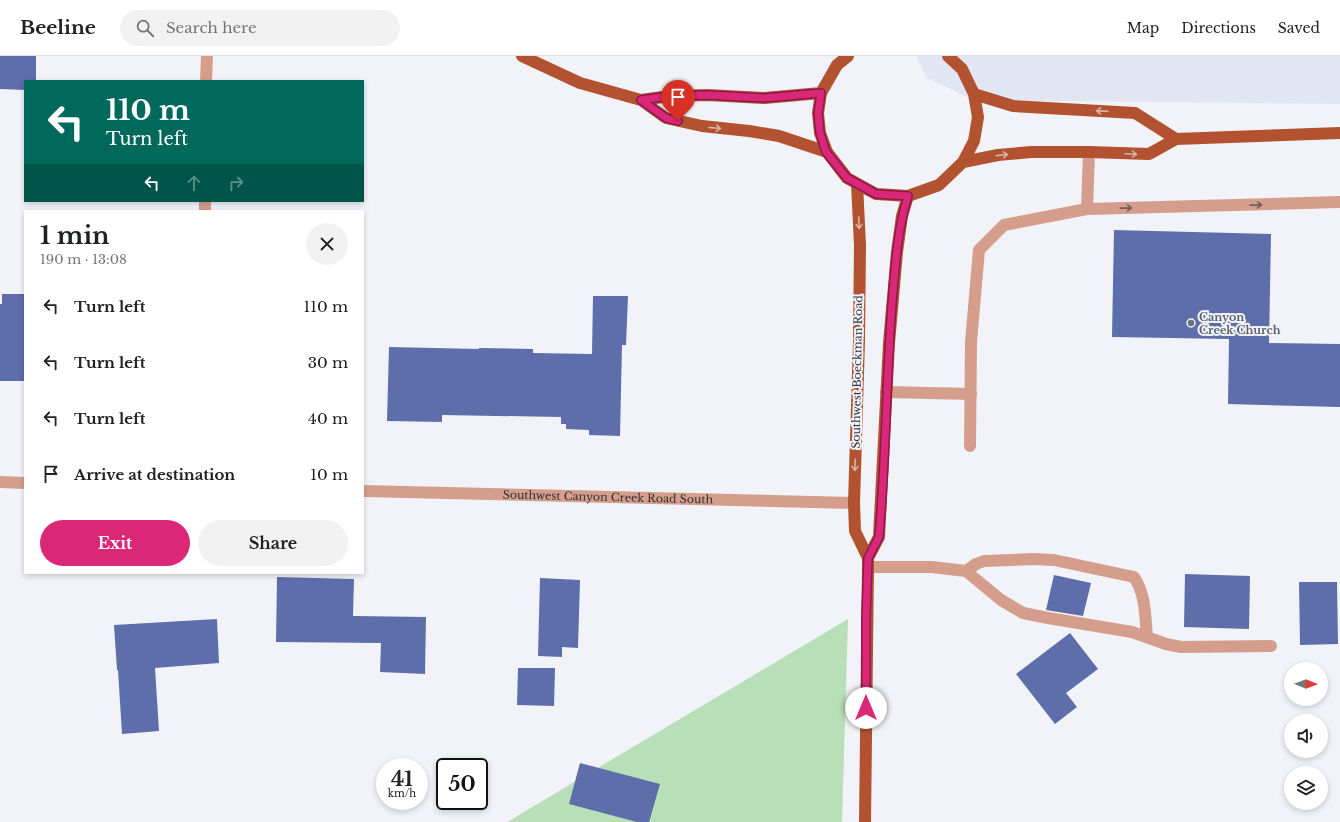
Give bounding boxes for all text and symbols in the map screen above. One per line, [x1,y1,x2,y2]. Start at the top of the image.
search box [120,10,400,46]
text: Beeline [20,16,96,39]
icon: search [134,17,156,39]
text: Search here [166,18,257,37]
text: Map [1127,19,1159,37]
text: Directions [1181,19,1256,37]
text: Saved [1278,19,1320,37]
pin [661,80,695,121]
icon: arrive [667,86,689,108]
text: 110 m [106,93,190,128]
icon: left [40,96,92,148]
one-way arrow [1096,108,1109,115]
one-way arrow [708,124,721,131]
text: Turn left [106,128,188,150]
one-way arrow [1124,150,1137,157]
one-way arrow [995,151,1008,159]
icon: left [141,172,163,194]
icon: ahead [183,172,205,194]
icon: right [225,172,247,194]
one-way arrow [1249,201,1262,209]
one-way arrow [1119,204,1132,212]
one-way arrow [855,216,863,229]
text: 1 min [40,221,110,250]
button: close [306,223,348,265]
text: 190 m · 13:08 [40,251,127,268]
icon: left [40,295,62,317]
street label: Southwest Boeckman Road [849,295,865,449]
text: Turn left [74,297,145,316]
text: 110 m [304,297,348,316]
place label: Canyon Creek Church [1199,310,1281,337]
marker: Canyon Creek Church [1186,318,1196,328]
icon: left [40,351,62,373]
text: Turn left [74,353,145,372]
text: 30 m [308,353,348,372]
icon: left [40,407,62,429]
text: Turn left [74,409,145,428]
text: 40 m [308,409,348,428]
one-way arrow [851,458,859,471]
icon: arrive [40,463,62,485]
text: Arrive at destination [74,465,235,484]
text: 10 m [310,465,348,484]
street label: Southwest Canyon Creek Road South [503,487,714,507]
button: Exit [40,520,190,566]
button: Share [198,520,348,566]
north arrow [1284,662,1328,706]
map controls [1284,662,1328,810]
position arrow [845,687,887,729]
button: sound [1284,714,1328,758]
speed limit sign: 50 [436,758,488,810]
button: layers [1284,766,1328,810]
text: 41 [391,767,413,791]
text: km/h [388,787,416,800]

